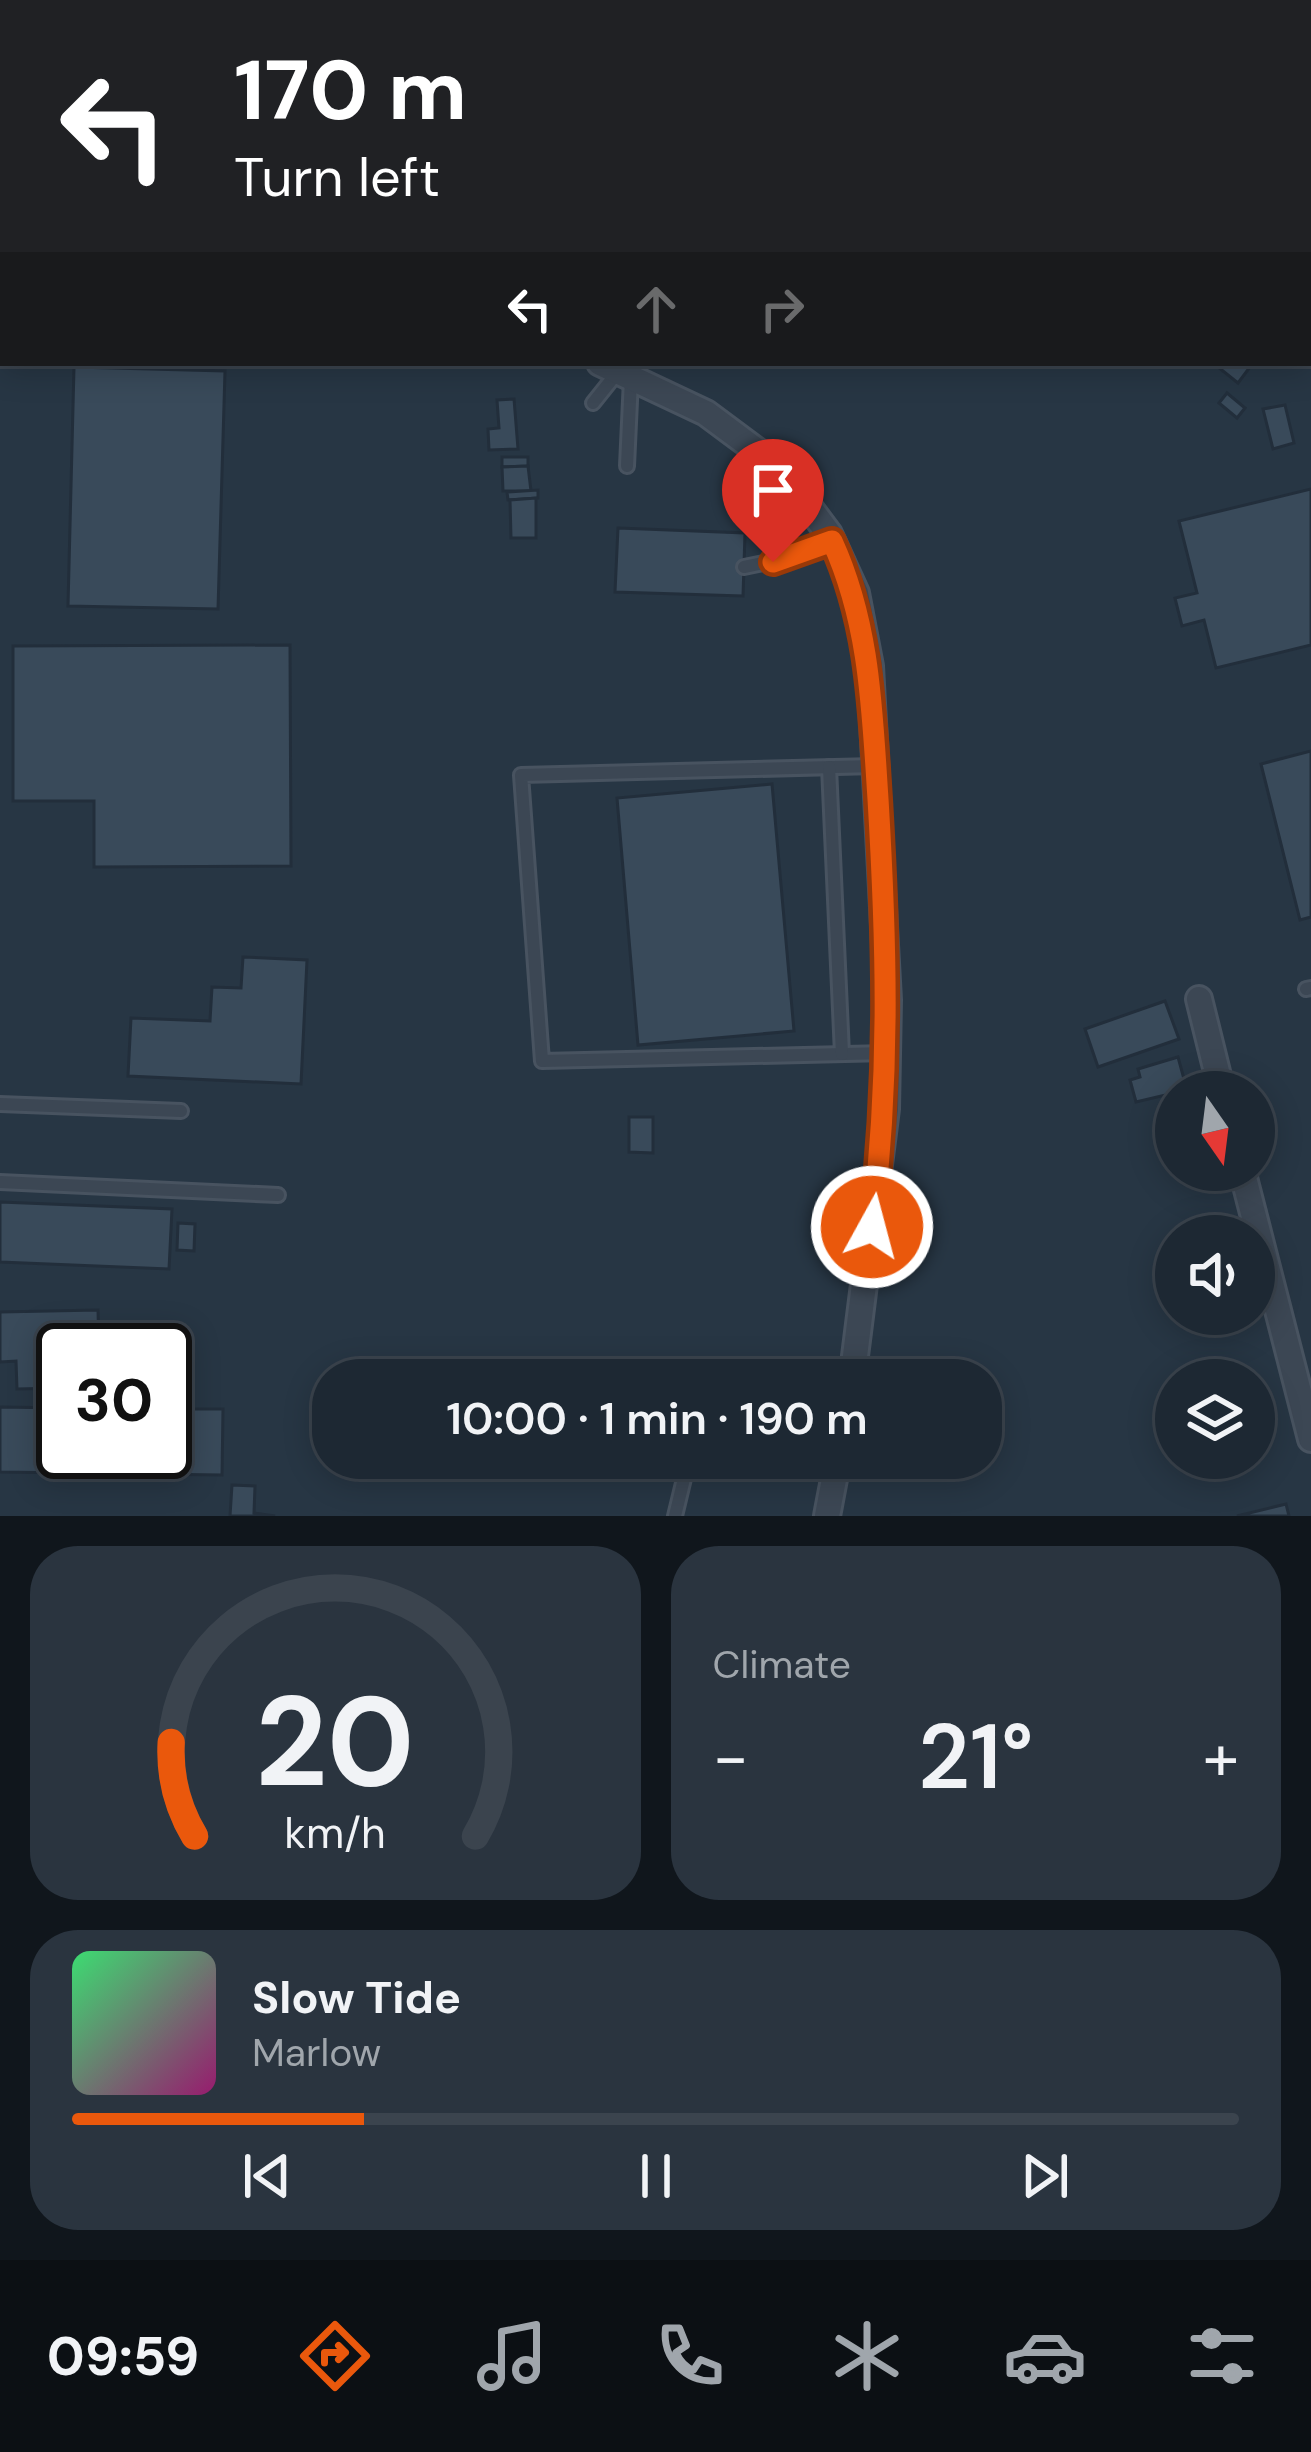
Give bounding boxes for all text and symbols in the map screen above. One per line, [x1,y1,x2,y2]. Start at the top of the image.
text: 170 m [234,36,467,145]
icon: left [36,48,192,204]
text: Turn left [234,142,440,213]
icon: left [497,276,563,342]
icon: ahead [623,276,689,342]
icon: right [749,276,815,342]
pin [722,439,824,562]
icon: arrive [740,457,806,523]
north arrow [1155,1071,1275,1191]
map controls [1155,1071,1275,1479]
position arrow [809,1164,935,1290]
button: sound [1155,1215,1275,1335]
speed limit sign: 30 [36,1323,192,1479]
button: layers [1155,1359,1275,1479]
text: 10:00 · 1 min · 190 m [446,1389,868,1448]
text: Climate [713,1639,851,1690]
text: 20 [256,1661,415,1824]
text: 21° [918,1699,1033,1816]
text: − [713,1715,749,1800]
text: + [1203,1715,1239,1800]
text: km/h [285,1805,386,1861]
text: Slow Tide [252,1968,461,2027]
text: Marlow [252,2027,381,2078]
icon: previous [234,2143,300,2209]
icon: pause [623,2143,689,2209]
icon: next [1012,2143,1078,2209]
icon: directions [293,2314,377,2398]
icon: music [470,2314,554,2398]
icon: phone [648,2314,732,2398]
icon: climate [825,2314,909,2398]
icon: car [1003,2314,1087,2398]
icon: filters [1180,2314,1264,2398]
text: 09:59 [47,2321,199,2392]

